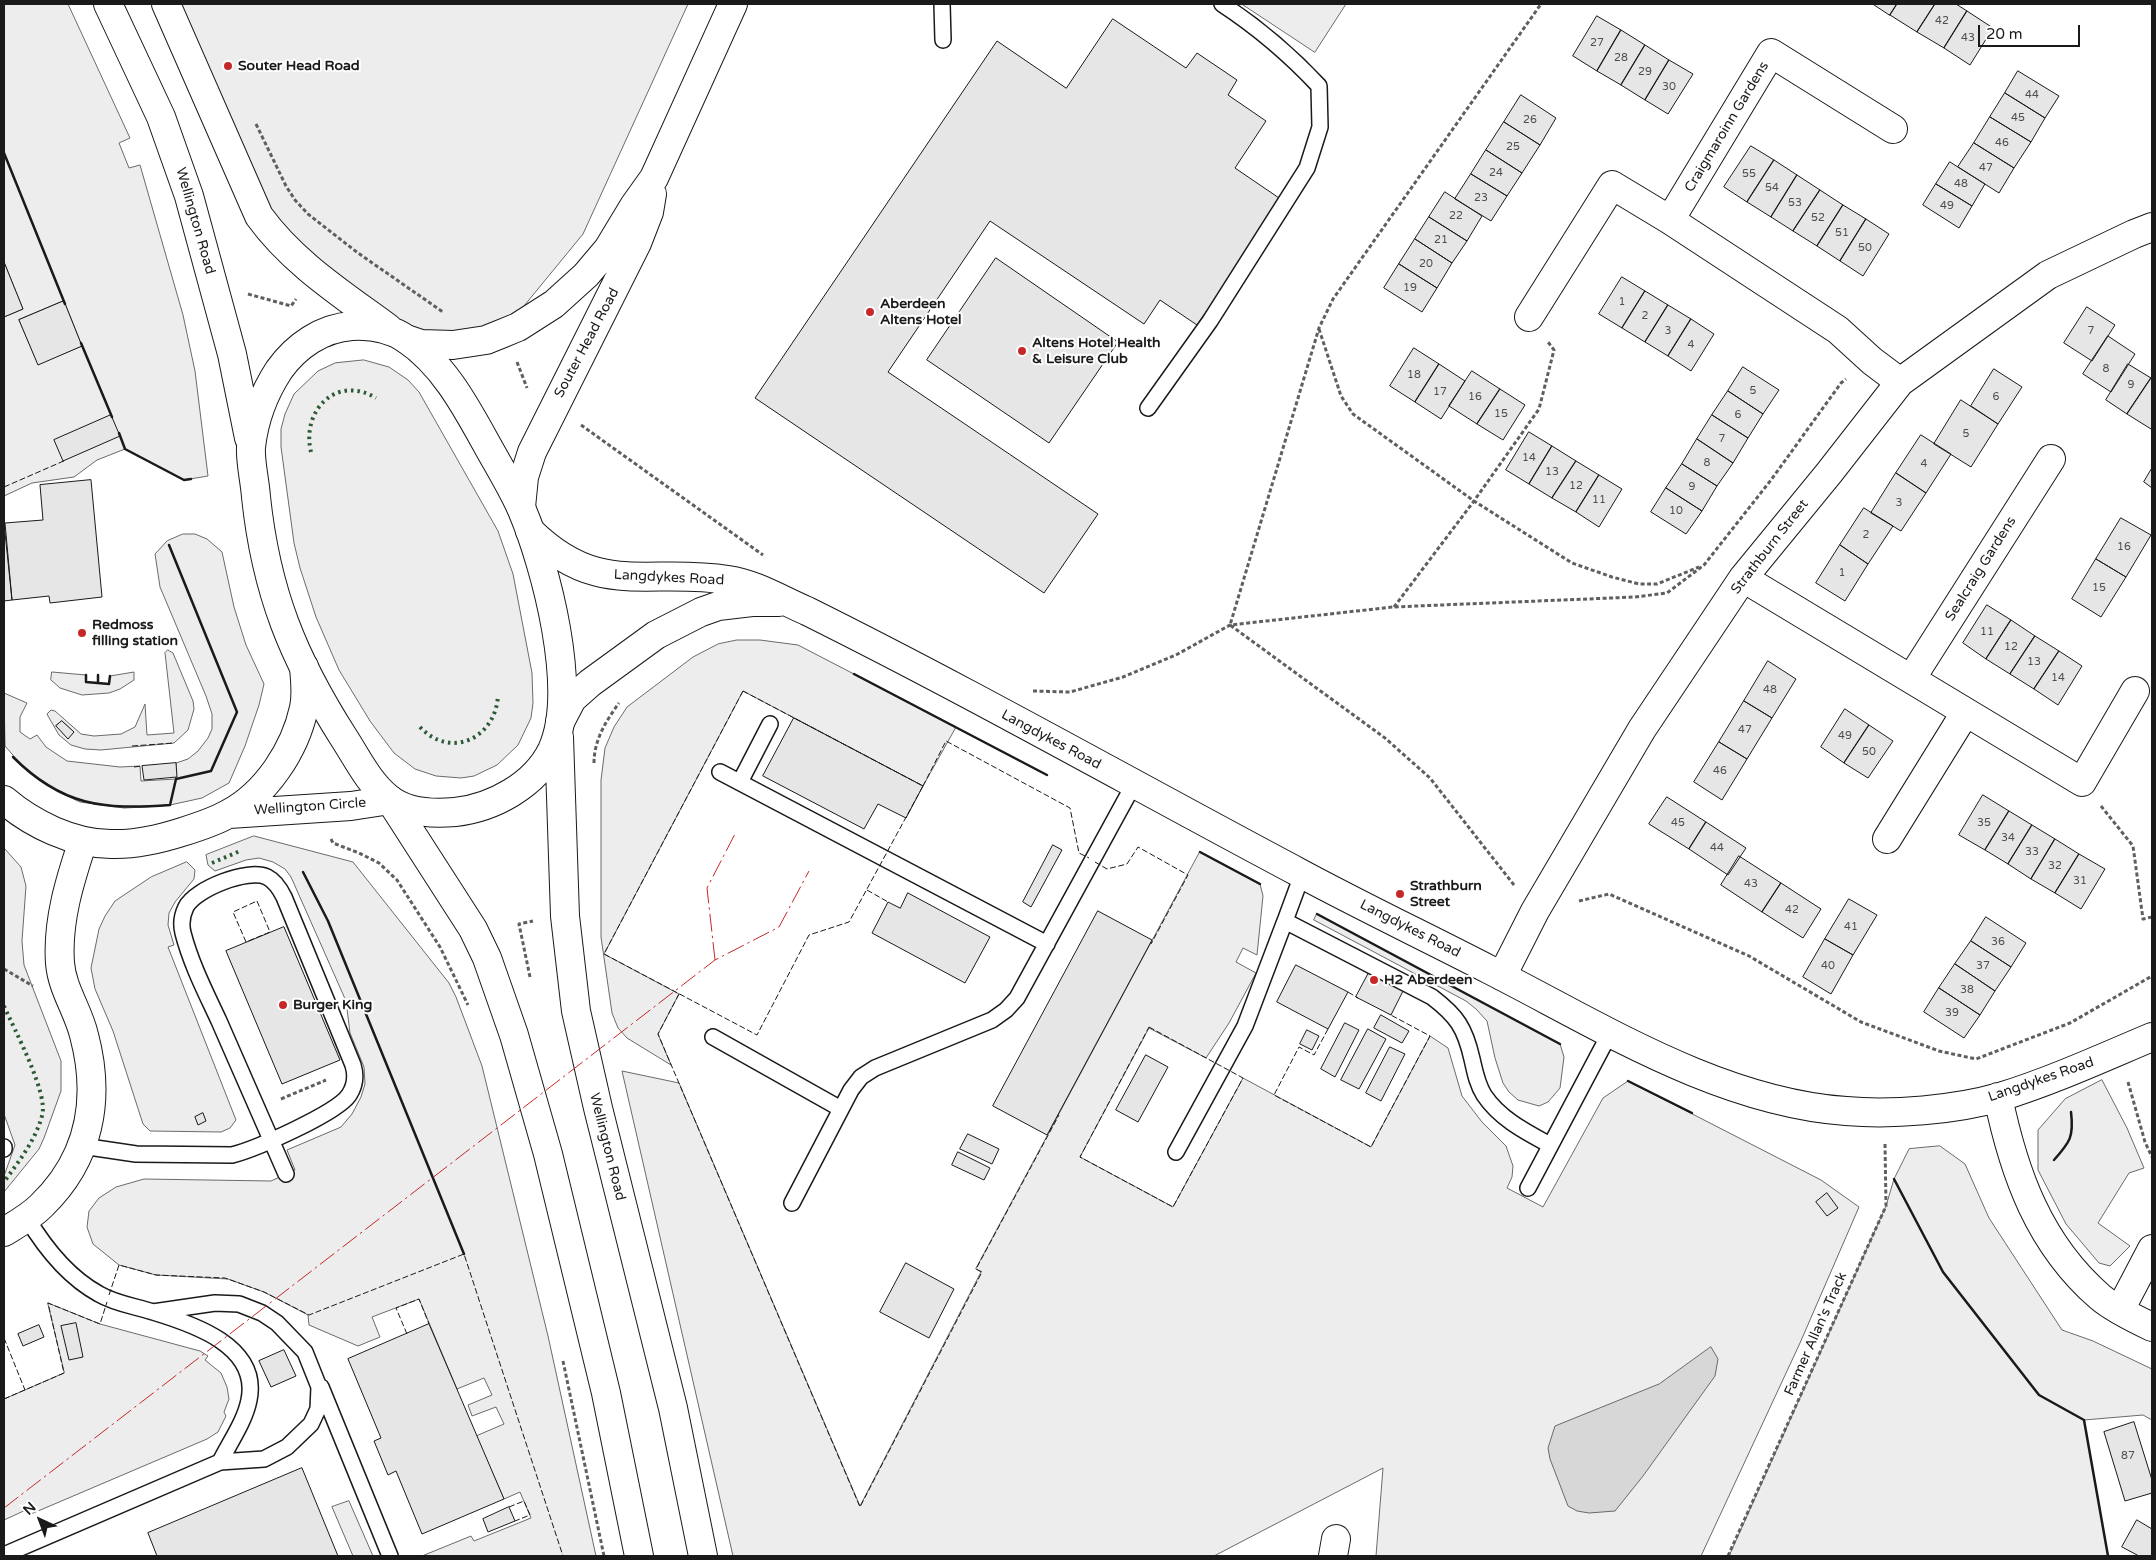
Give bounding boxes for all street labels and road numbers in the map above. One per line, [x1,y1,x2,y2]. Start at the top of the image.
street label: Craigmaroinn Gardens [1681,59,1773,195]
street label: Wellington Road [172,166,218,276]
street label: Souter Head Road [551,285,623,401]
street label: Strathburn Street [1728,496,1812,598]
street label: Sealcraig Gardens [1942,514,2020,624]
street label: Langdykes Road [613,567,725,589]
street label: Langdykes Road [998,707,1104,773]
street label: Wellington Circle [253,795,367,819]
street label: Langdykes Road [1357,896,1463,962]
street label: Langdykes Road [1986,1054,2096,1106]
street label: Wellington Road [585,1091,629,1203]
street label: Farmer Allan's Track [1781,1270,1851,1398]

